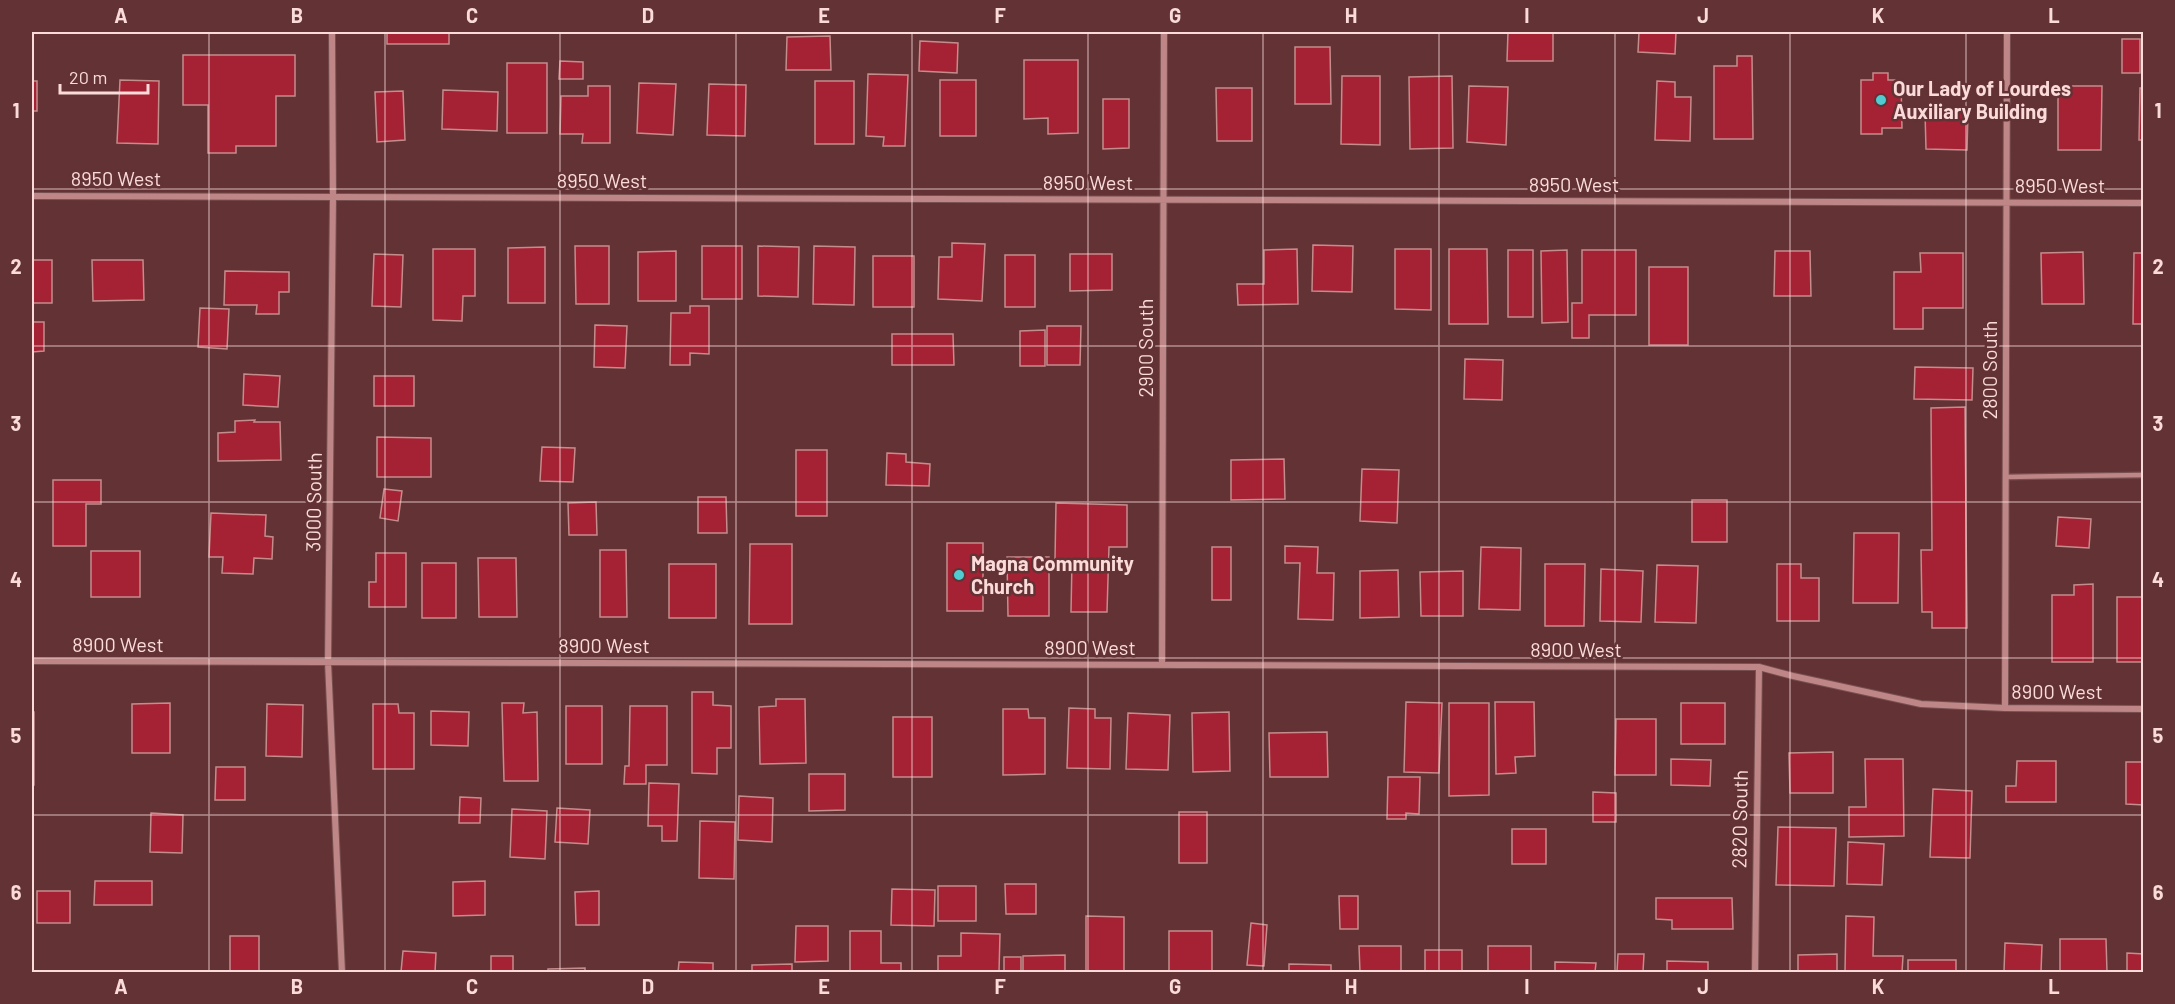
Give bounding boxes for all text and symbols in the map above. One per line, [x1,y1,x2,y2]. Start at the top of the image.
text: A [114,3,128,27]
text: B [291,3,303,27]
text: C [466,3,478,27]
text: D [642,3,654,27]
text: E [818,3,830,27]
text: F [994,3,1006,27]
text: G [1169,3,1181,27]
text: H [1345,3,1357,27]
text: I [1524,3,1530,27]
text: J [1697,3,1709,27]
text: K [1872,3,1885,27]
text: L [2048,3,2060,27]
scale bar [60,57,148,95]
text: 20 m [69,66,107,88]
place label: Our Lady of Lourdes Auxiliary Building [1893,76,2071,123]
marker: Our Lady of Lourdes Auxiliary Building [1874,93,1888,107]
text: 1 [12,98,20,122]
text: 1 [2154,98,2162,122]
street label: 8950 West [71,166,161,190]
street label: 8950 West [557,168,647,192]
street label: 8950 West [1043,170,1133,194]
street label: 8950 West [1529,172,1619,196]
street label: 8950 West [2015,173,2105,197]
text: 2 [10,254,22,278]
text: 2 [2152,254,2164,278]
street label: 2900 South [1133,298,1157,398]
street label: 2800 South [1977,320,2001,420]
text: 3 [11,411,21,435]
text: 3 [2153,411,2163,435]
street label: 3000 South [300,452,326,552]
place label: Magna Community Church [971,551,1134,598]
text: 4 [10,567,22,591]
text: 4 [2152,567,2164,591]
marker: Magna Community Church [952,568,966,582]
street label: 8900 West [72,632,164,656]
street label: 8900 West [558,633,650,657]
street label: 8900 West [1044,635,1136,659]
street label: 8900 West [1530,637,1622,661]
street label: 8900 West [2011,679,2103,703]
text: 5 [11,723,22,747]
text: 5 [2153,723,2164,747]
street label: 2820 South [1726,770,1752,868]
text: 6 [11,880,22,904]
text: 6 [2153,880,2164,904]
text: A [114,974,128,998]
text: B [291,974,303,998]
text: C [466,974,478,998]
text: D [642,974,654,998]
text: E [818,974,830,998]
text: F [994,974,1006,998]
text: G [1169,974,1181,998]
text: H [1345,974,1357,998]
text: I [1524,974,1530,998]
text: J [1697,974,1709,998]
text: K [1872,974,1885,998]
text: L [2048,974,2060,998]

